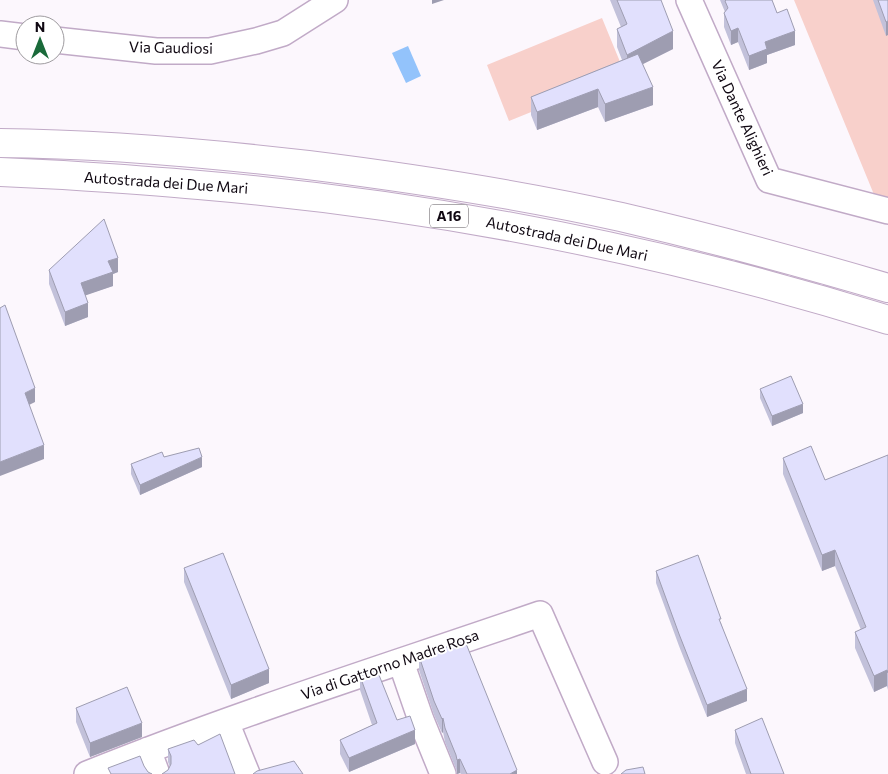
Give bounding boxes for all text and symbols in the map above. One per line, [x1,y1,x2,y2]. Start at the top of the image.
north arrow [15,15,65,65]
text: N [35,18,45,35]
street label: Via Gaudiosi [129,37,213,57]
street label: Via Dante Alighieri [708,57,778,178]
street label: Autostrada dei Due Mari [83,167,249,197]
road number: A16 [430,205,468,228]
street label: Autostrada dei Due Mari [485,212,650,264]
street label: Via di Gattorno Madre Rosa [298,625,481,703]

